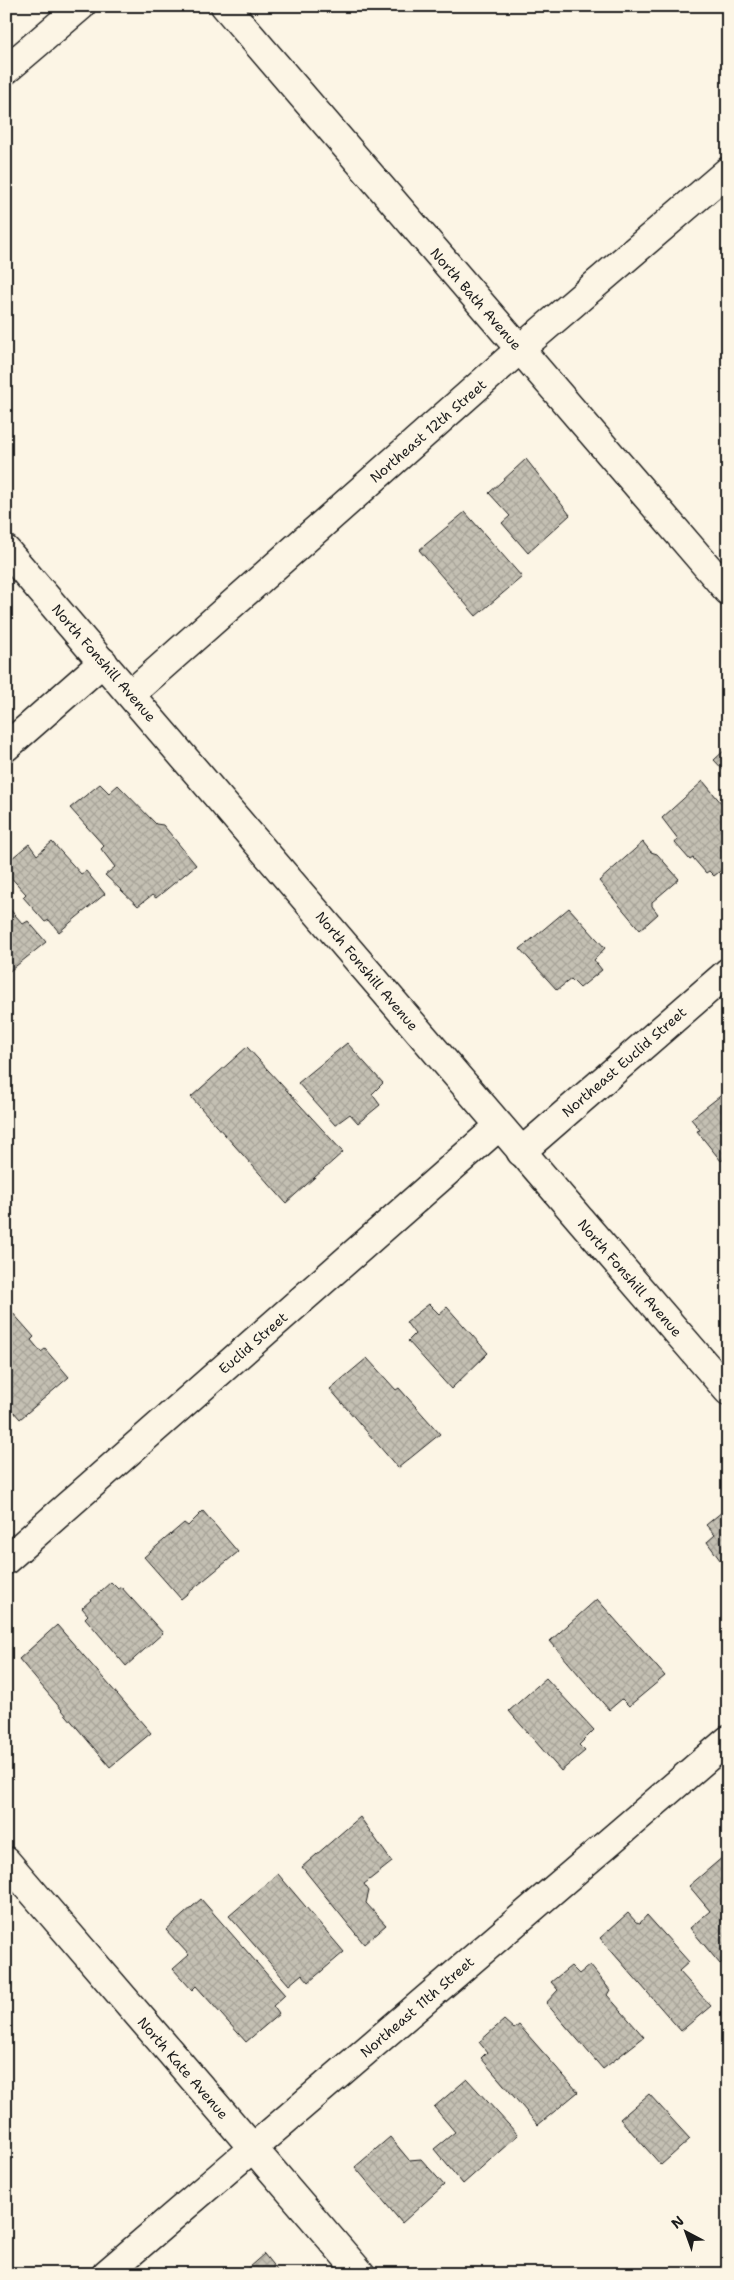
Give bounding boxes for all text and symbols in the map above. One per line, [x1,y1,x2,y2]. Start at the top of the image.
street label: North Bath Avenue [427,244,525,354]
street label: Northeast 12th Street [366,375,490,487]
street label: North Fonshill Avenue [48,600,160,726]
street label: North Fonshill Avenue [312,908,422,1034]
street label: Northeast Euclid Street [558,1003,690,1121]
street label: North Fonshill Avenue [574,1215,686,1341]
street label: Euclid Street [215,1308,291,1378]
street label: Northeast 11th Street [356,1953,478,2061]
street label: North Kate Avenue [134,2013,232,2123]
north arrow [662,2208,712,2258]
text: N [667,2212,688,2233]

